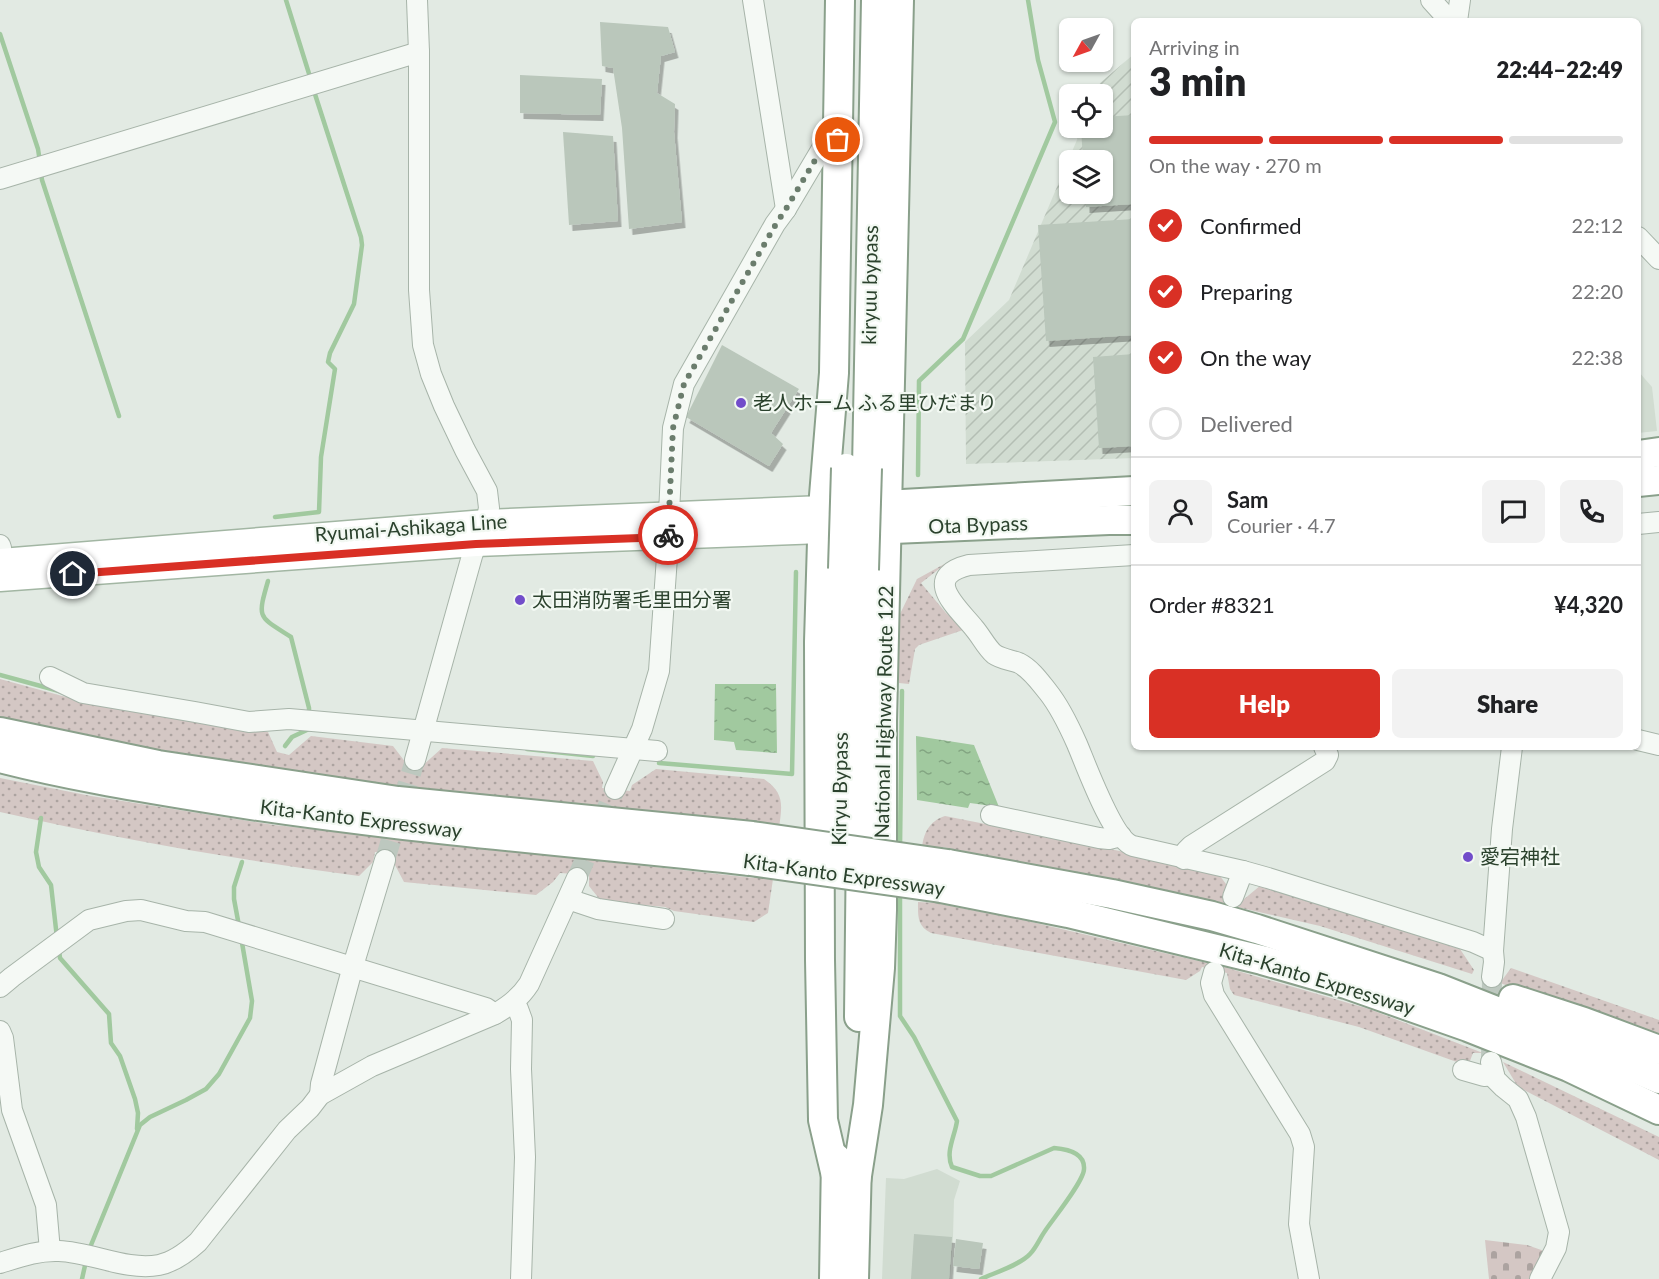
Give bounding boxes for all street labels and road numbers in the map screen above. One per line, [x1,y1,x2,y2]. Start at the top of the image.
street label: kiryuu bypass [856,225,882,345]
street label: Ryumai-Ashikaga Line [314,508,508,546]
street label: Ota Bypass [928,510,1028,538]
street label: National Highway Route 122 [869,585,897,839]
street label: Kiryu Bypass [826,732,852,846]
street label: Kita-Kanto Expressway [259,794,464,842]
street label: Kita-Kanto Expressway [742,848,947,900]
street label: Kita-Kanto Expressway [1217,937,1419,1019]

